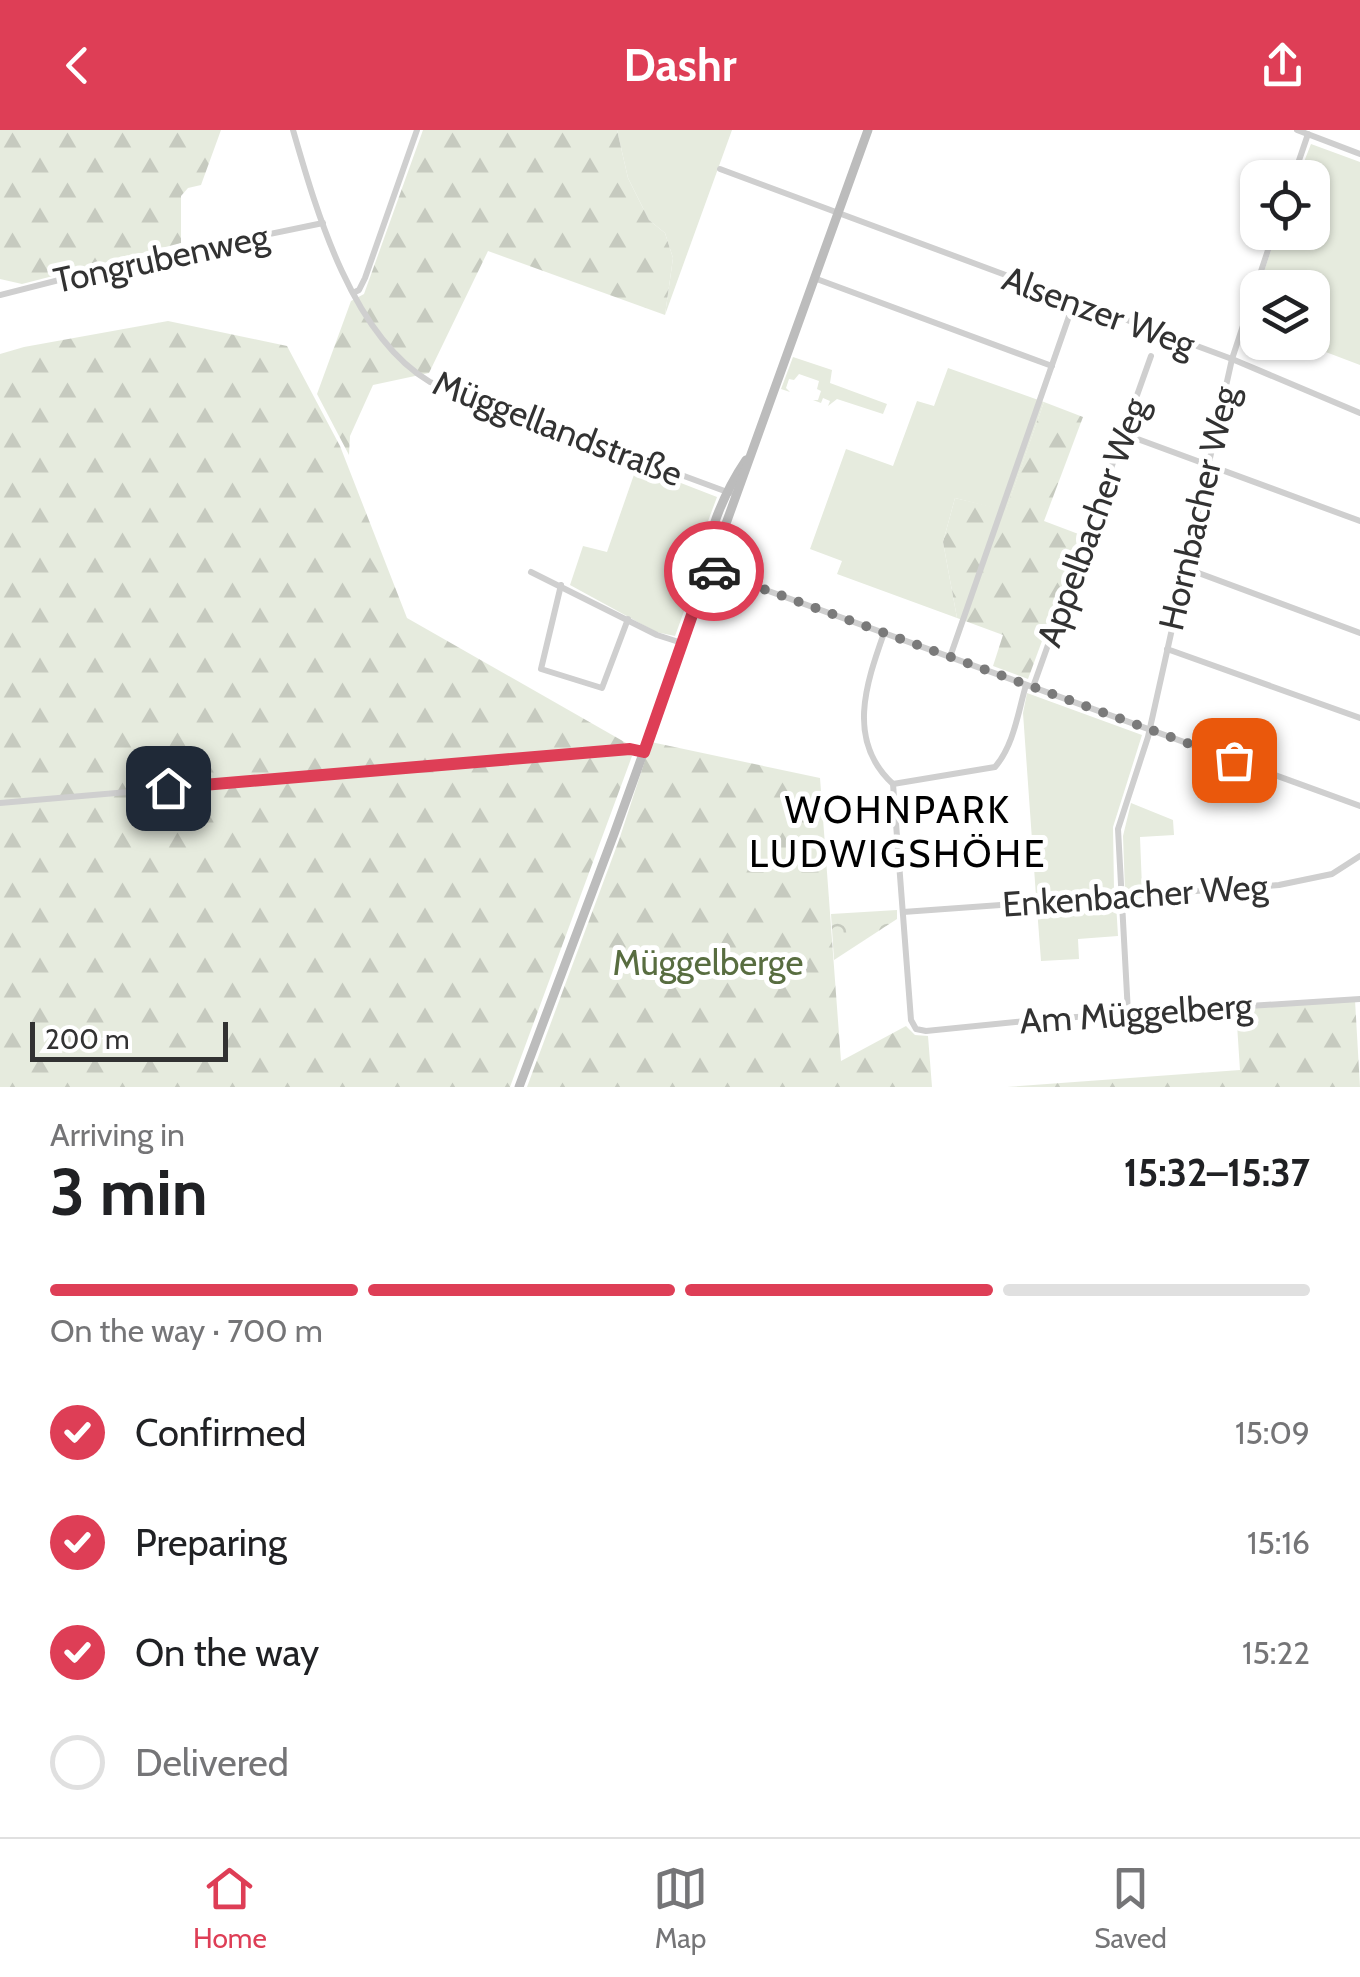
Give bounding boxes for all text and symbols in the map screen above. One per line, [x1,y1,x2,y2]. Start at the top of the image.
icon: back [50,38,105,93]
text: Dashr [623,38,737,92]
icon: share [1255,38,1310,93]
map controls [1240,160,1330,360]
button: locate [1240,160,1330,250]
street label: Tongrubenweg [50,214,273,302]
street label: Alsenzer Weg [997,256,1202,366]
button: layers [1240,270,1330,360]
street label: Müggellandstraße [427,361,689,495]
street label: Hornbacher Weg [1149,381,1247,634]
street label: Appelbacher Weg [1027,391,1157,652]
courier [664,521,764,621]
icon: car [687,544,742,599]
pin [1192,718,1277,803]
icon: bag [1207,733,1262,788]
pin [126,746,211,831]
icon: home [141,761,196,816]
district label: WOHNPARK LUDWIGSHÖHE [749,786,1047,877]
street label: Enkenbacher Weg [1001,864,1270,926]
park label: Müggelberge [613,941,803,984]
street label: Am Müggelberg [1018,983,1254,1043]
scale bar [30,1017,228,1061]
text: 200 m [45,1022,130,1056]
text: Arriving in [50,1115,185,1154]
text: 15:32–15:37 [1124,1149,1310,1196]
text: 3 min [50,1152,208,1231]
text: On the way · 700 m [50,1311,323,1350]
icon: check [50,1405,105,1460]
text: Confirmed [135,1409,306,1456]
text: 15:09 [1235,1413,1310,1452]
icon: check [50,1515,105,1570]
text: Preparing [135,1519,287,1566]
text: 15:16 [1247,1523,1310,1562]
icon: check [50,1625,105,1680]
text: On the way [135,1629,319,1676]
text: 15:22 [1242,1633,1310,1672]
text: Delivered [135,1739,289,1786]
tab: Home [193,1861,267,1955]
tab: Map [653,1861,708,1955]
tab: Saved [1094,1861,1167,1955]

